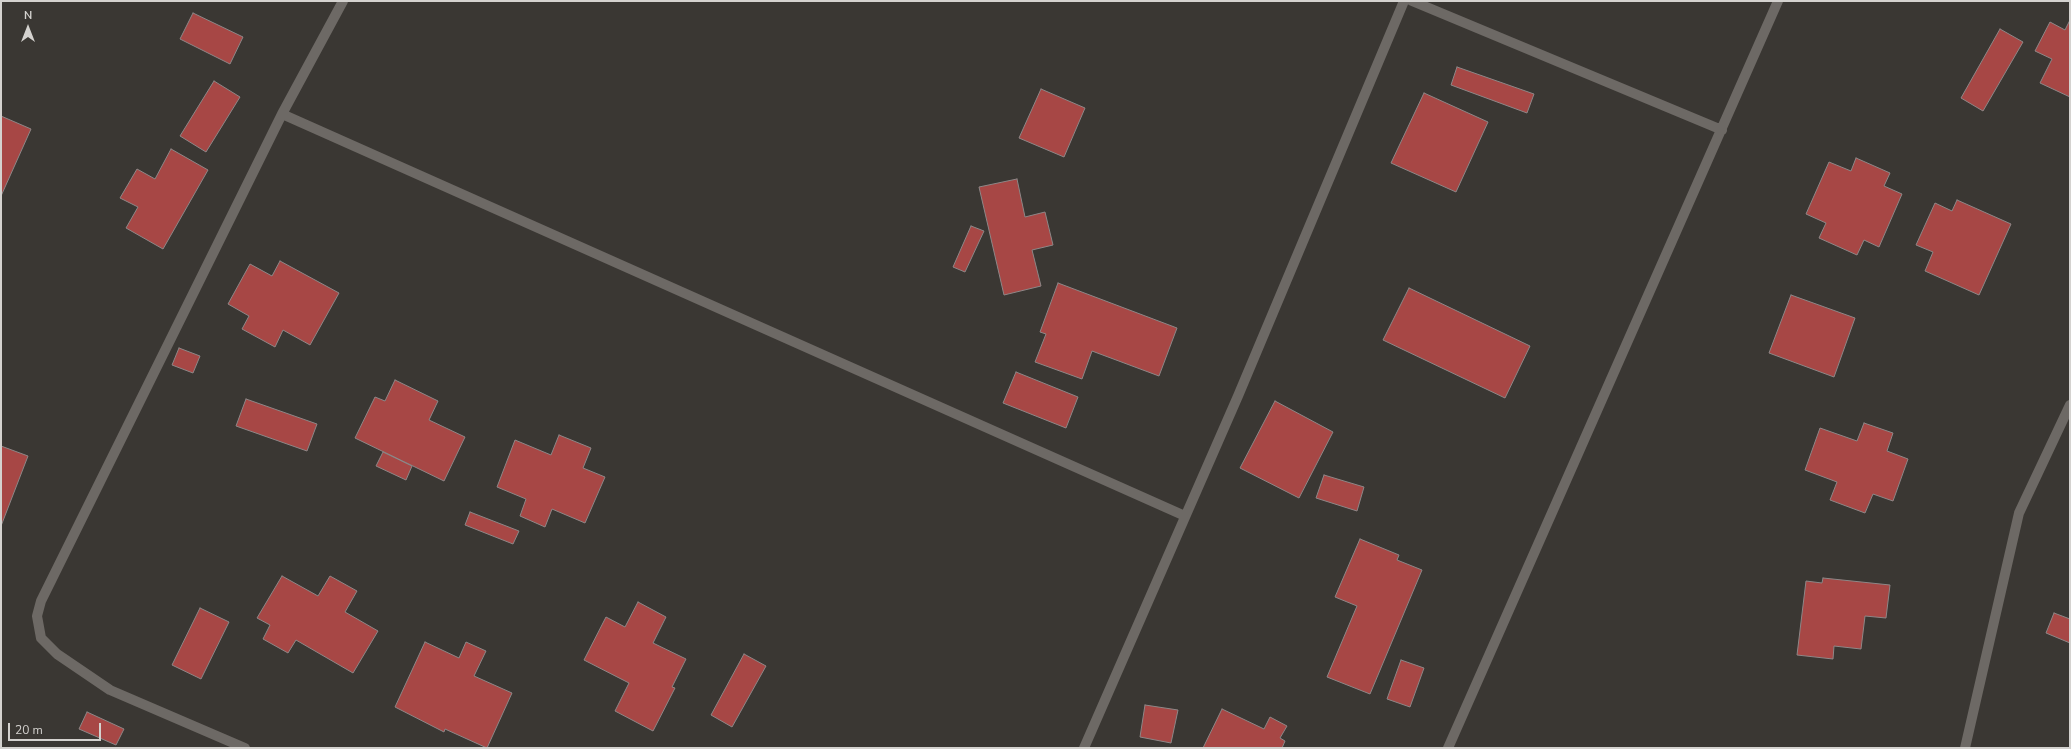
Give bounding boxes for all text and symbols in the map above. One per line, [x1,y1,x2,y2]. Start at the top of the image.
north arrow [8,8,48,48]
text: N [24,8,32,23]
scale bar [10,715,103,741]
text: 20 m [15,722,43,738]

